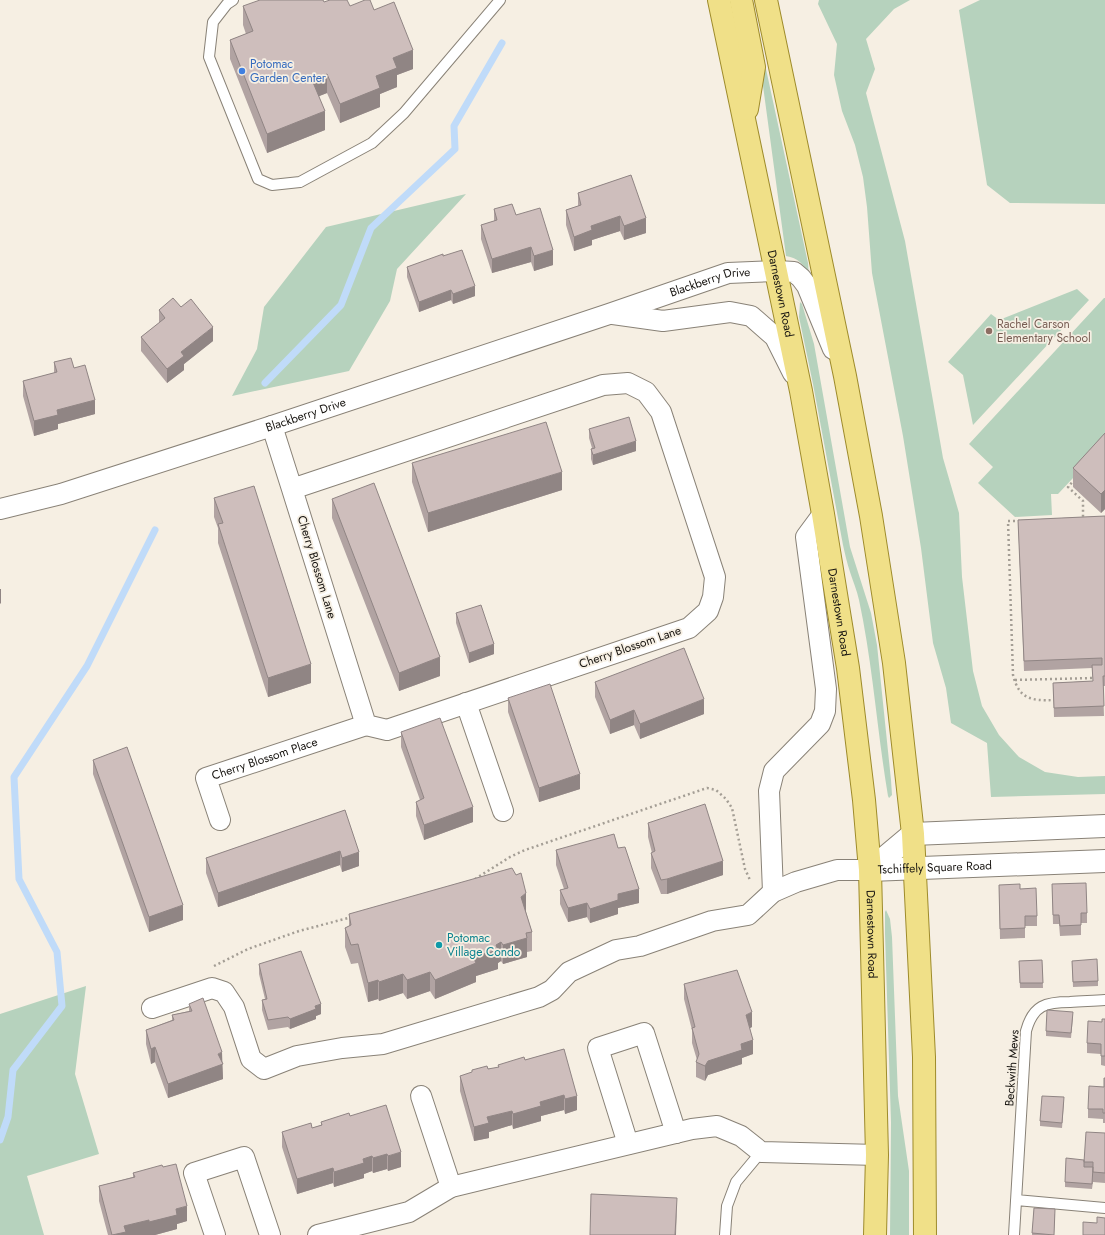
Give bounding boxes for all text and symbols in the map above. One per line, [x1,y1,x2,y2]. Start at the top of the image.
place label: Potomac Garden Center [250,55,327,87]
marker: Potomac Garden Center [237,66,247,76]
street label: Darnestown Road [763,248,798,339]
street label: Blackberry Drive [667,263,751,301]
place label: Rachel Carson Elementary School [997,315,1091,347]
marker: Rachel Carson Elementary School [984,326,994,336]
street label: Blackberry Drive [263,393,348,436]
street label: Cherry Blossom Lane [293,513,341,621]
street label: Darnestown Road [823,567,855,657]
street label: Cherry Blossom Lane [576,621,684,673]
street label: Cherry Blossom Place [209,733,320,785]
street label: Tschiffely Square Road [877,856,992,879]
street label: Darnestown Road [861,890,882,979]
place label: Potomac Village Condo [447,929,521,961]
marker: Potomac Village Condo [434,940,444,950]
street label: Beckwith Mews [1000,1029,1024,1107]

